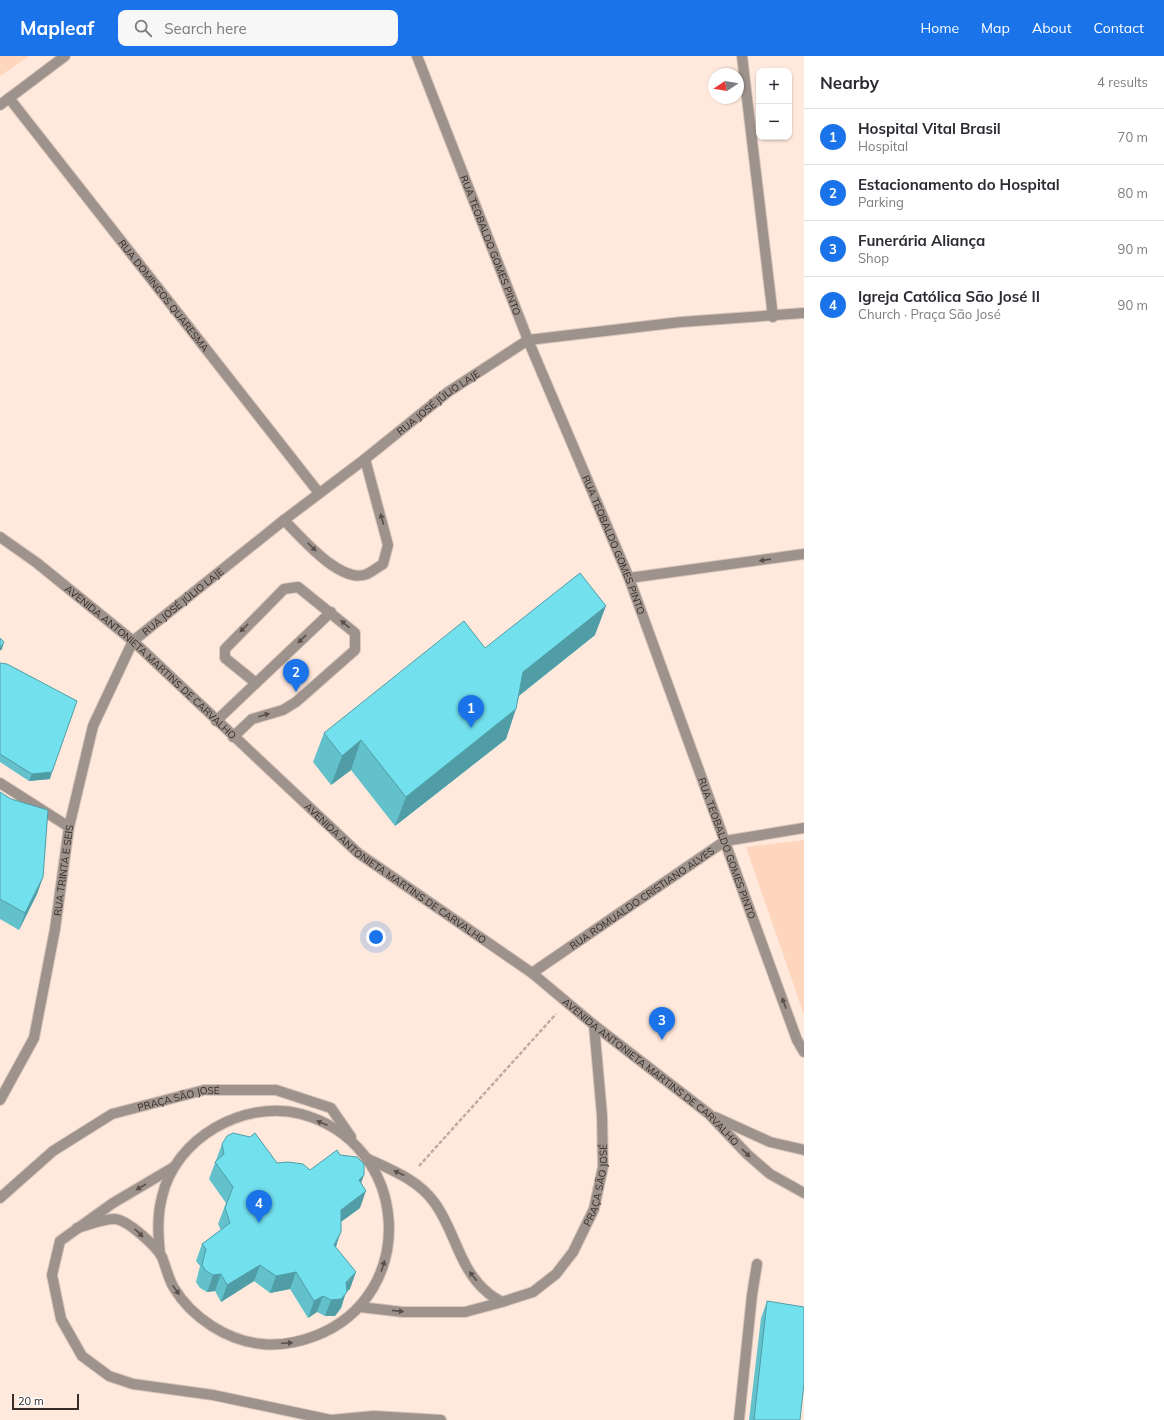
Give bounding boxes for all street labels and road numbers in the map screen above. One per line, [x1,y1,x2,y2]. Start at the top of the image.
street label: RUA TEOBALDO GOMES PINTO [457,173,524,317]
street label: RUA DOMINGOS QUARESMA [115,237,212,355]
street label: RUA JOSÉ JÚLIO LAJE [394,367,482,438]
street label: RUA TEOBALDO GOMES PINTO [579,473,648,617]
street label: RUA JOSÉ JÚLIO LAJE [139,565,226,638]
street label: AVENIDA ANTONIETA MARTINS DE CARVALHO [62,582,239,742]
street label: RUA TEOBALDO GOMES PINTO [695,776,759,921]
street label: AVENIDA ANTONIETA MARTINS DE CARVALHO [302,800,489,947]
street label: RUA TRINTA E SEIS [51,824,76,917]
street label: RUA ROMUALDO CRISTIANO ALVES [567,844,717,952]
street label: AVENIDA ANTONIETA MARTINS DE CARVALHO [560,995,742,1149]
street label: PRAÇA SÃO JOSÉ [136,1083,220,1114]
street label: PRAÇA SÃO JOSÉ [581,1144,610,1228]

